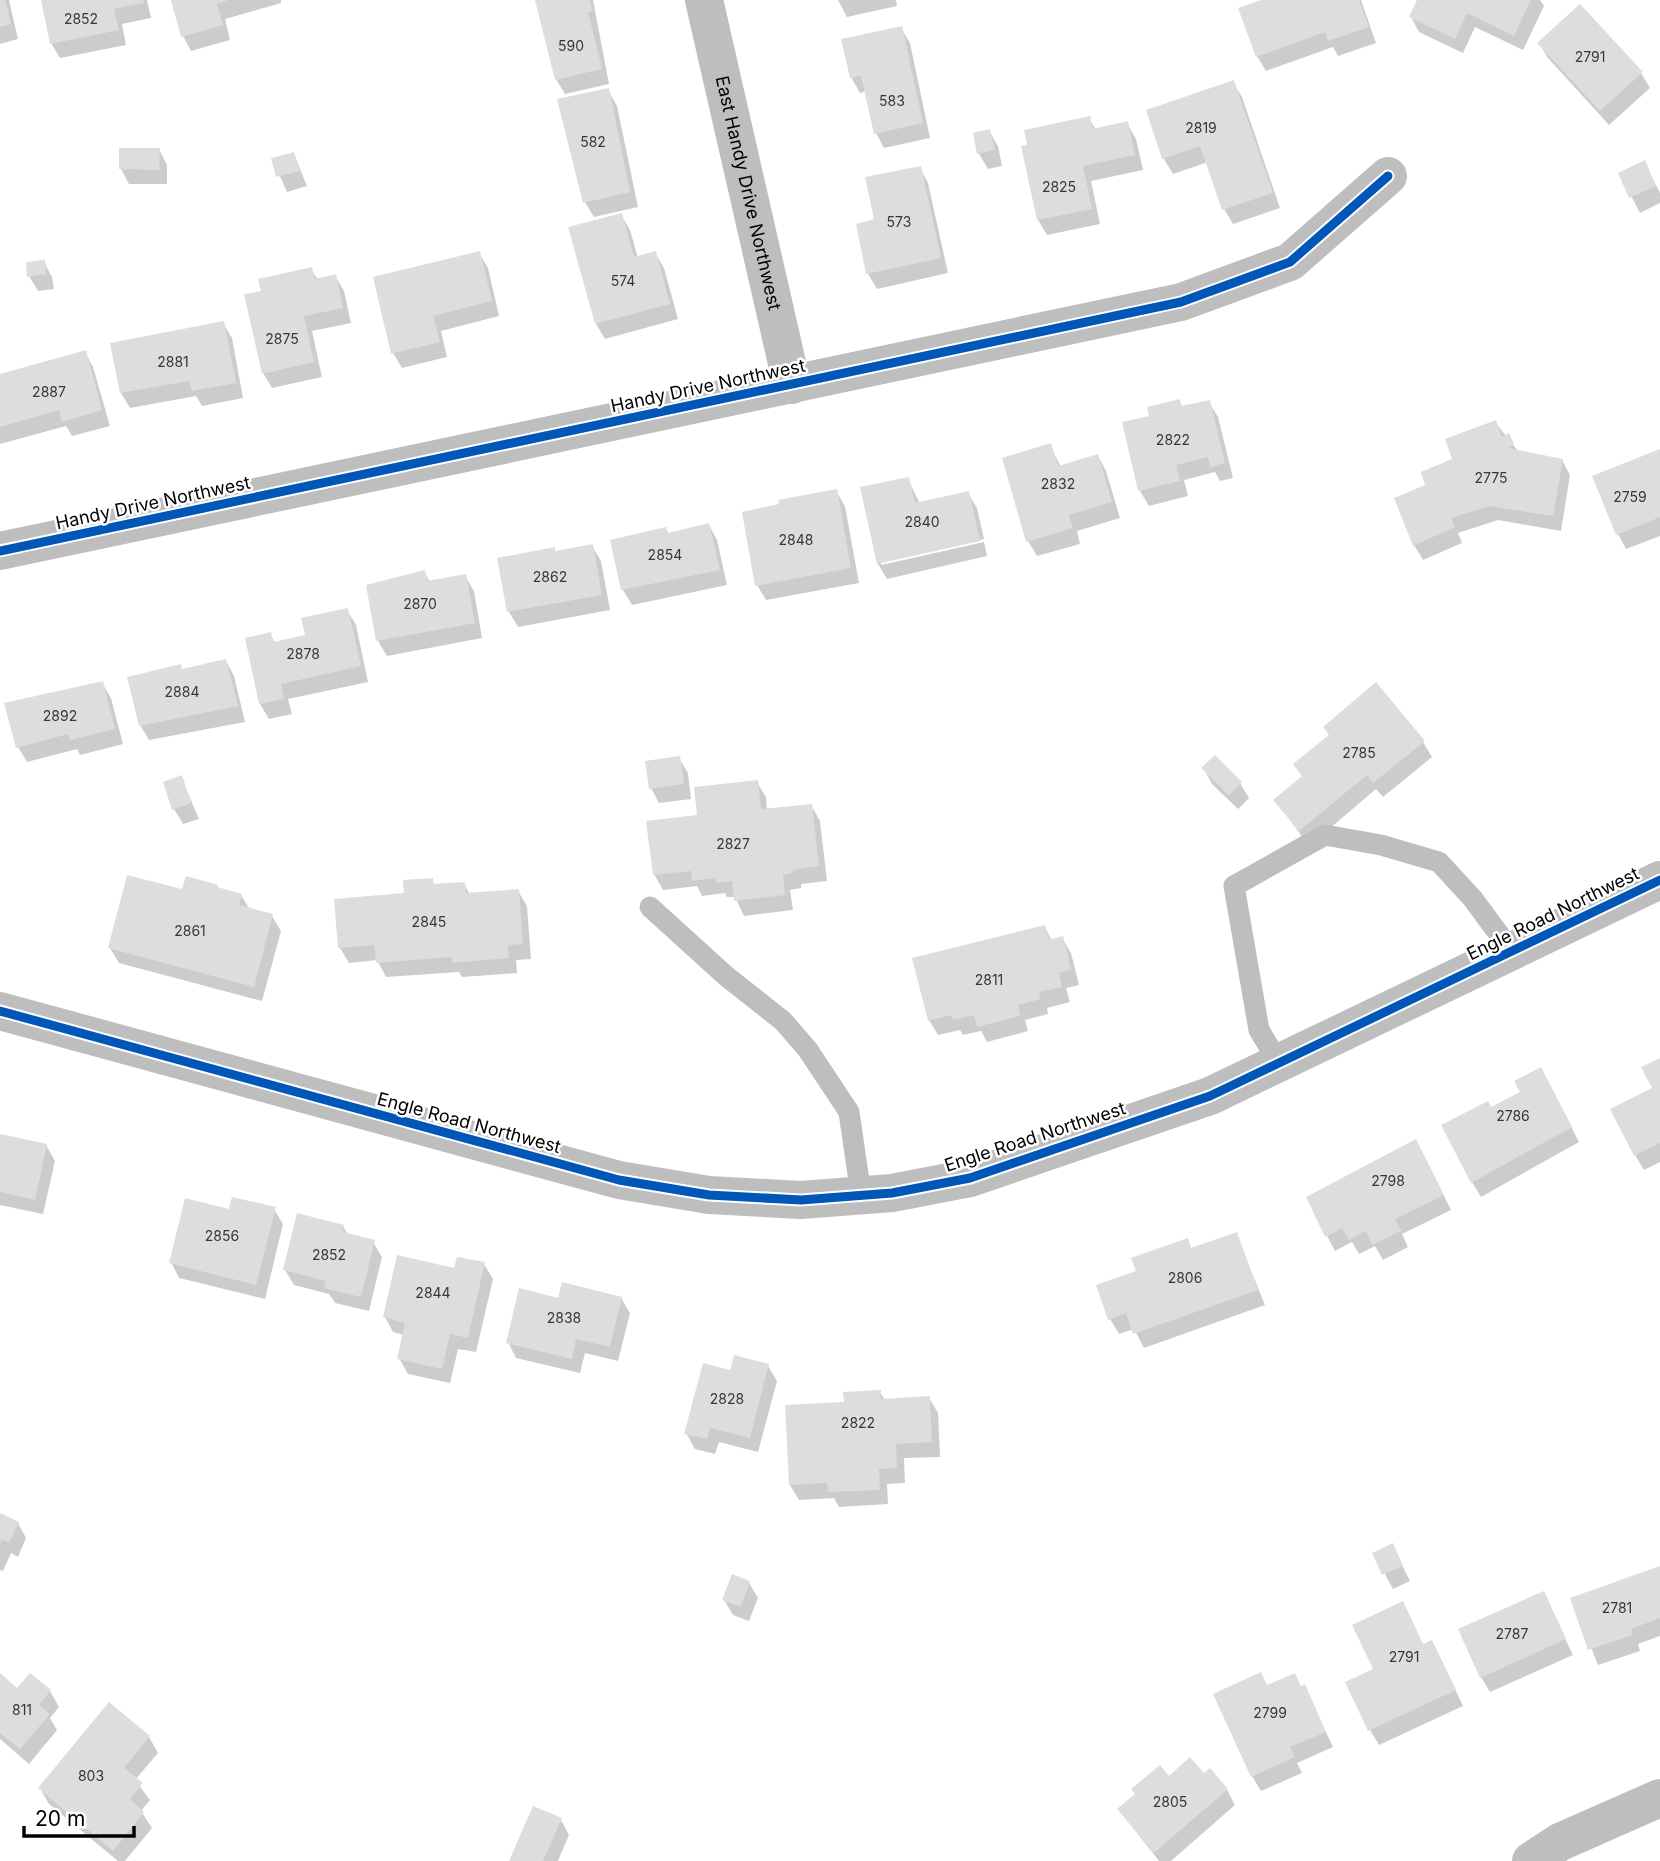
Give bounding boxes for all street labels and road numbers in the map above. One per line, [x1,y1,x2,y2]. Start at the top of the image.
street label: East Handy Drive Northwest [712,74,786,312]
street label: Handy Drive Northwest [609,355,807,416]
street label: Handy Drive Northwest [54,472,252,533]
street label: Engle Road Northwest [1463,863,1642,964]
street label: Engle Road Northwest [375,1088,563,1157]
street label: Engle Road Northwest [942,1097,1128,1176]

